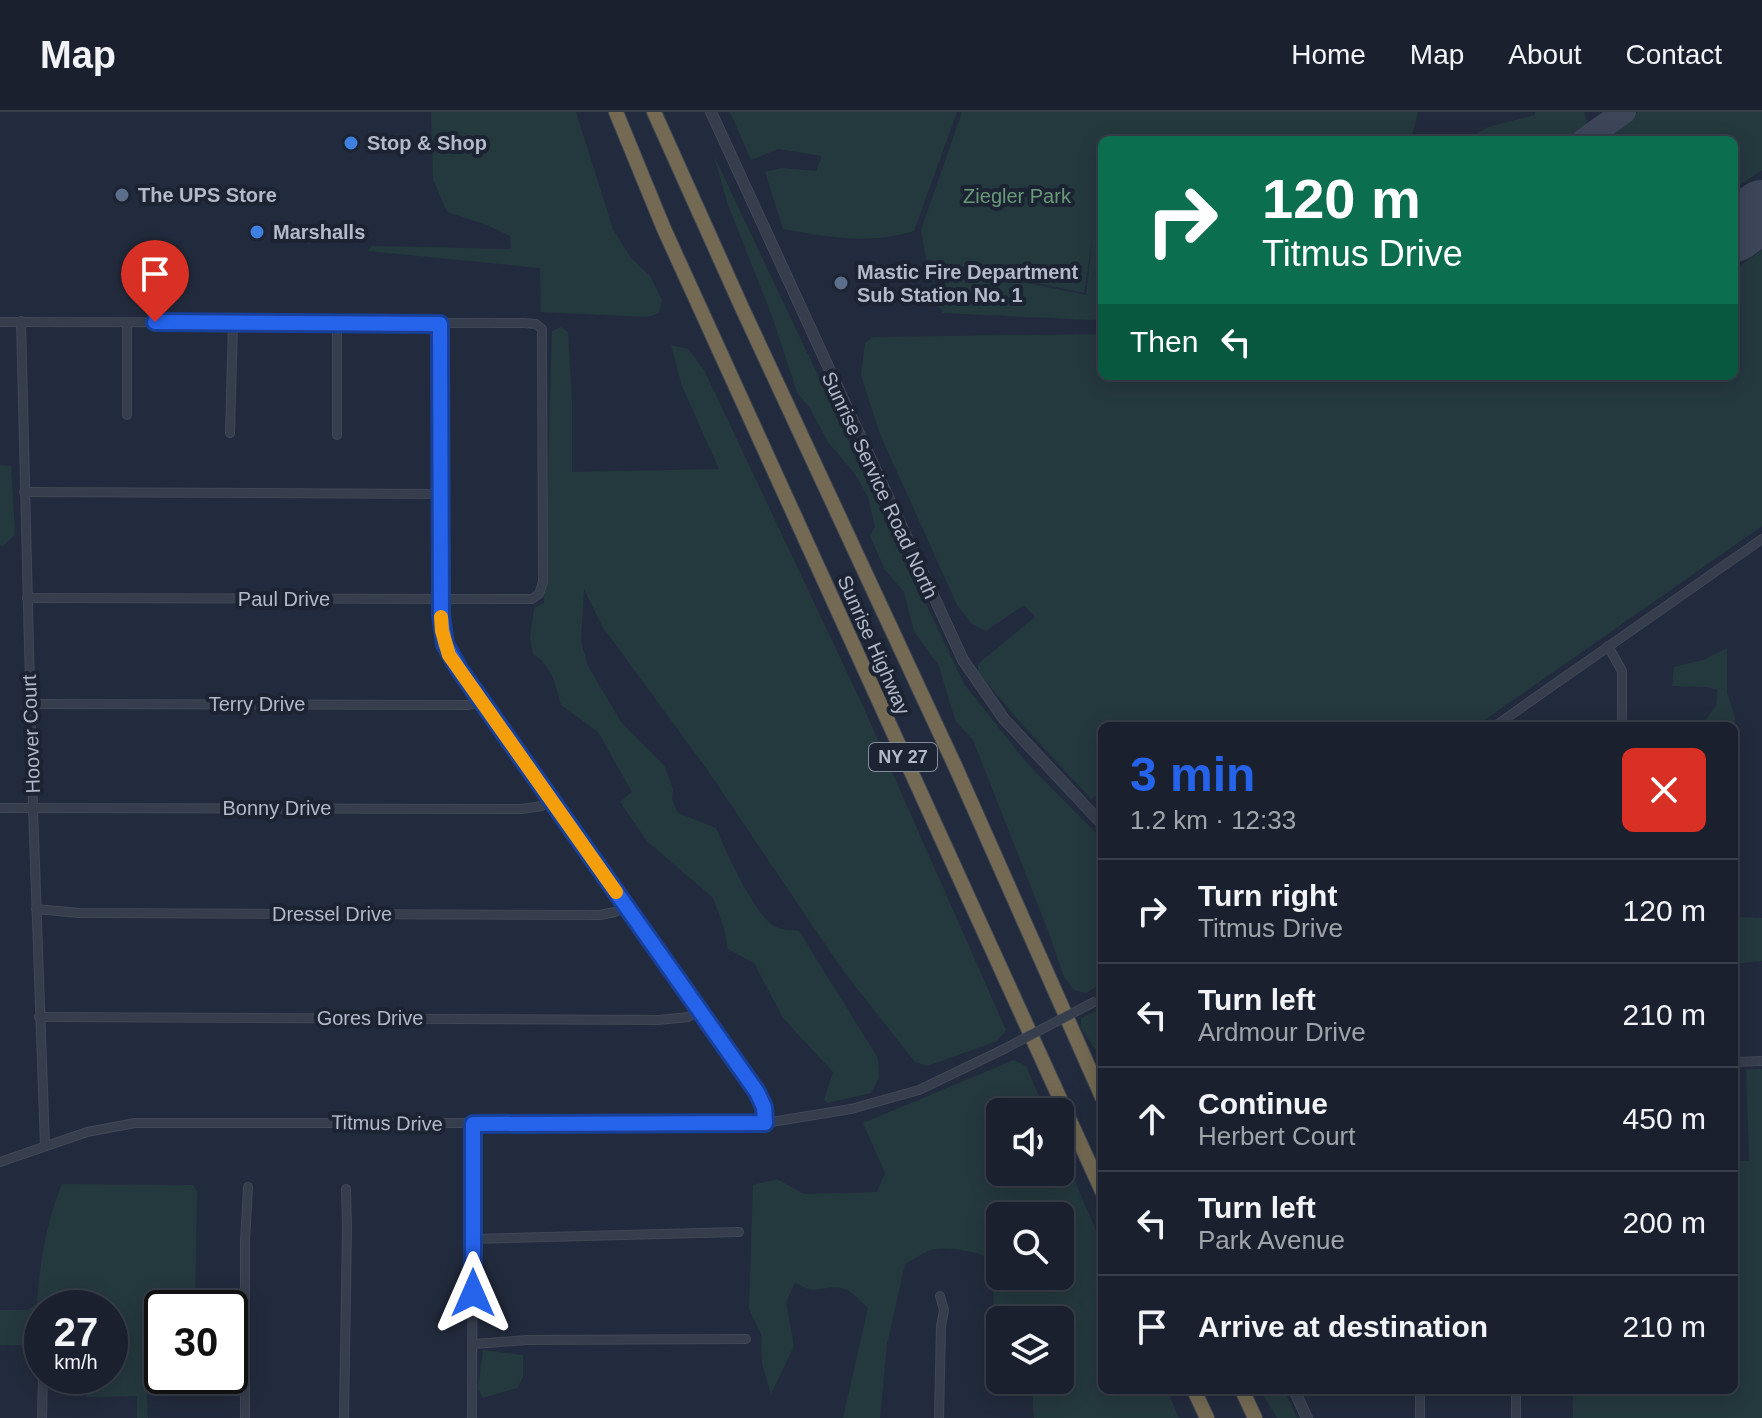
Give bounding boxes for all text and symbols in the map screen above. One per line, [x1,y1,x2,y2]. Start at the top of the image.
text: Map [40,34,116,76]
text: Home [1291,39,1366,70]
text: Map [1410,39,1464,70]
text: About [1508,39,1582,70]
text: Contact [1626,39,1722,70]
place label: Stop & Shop [367,132,487,154]
marker: Stop & Shop [342,134,360,152]
text: 120 m [1262,167,1421,230]
icon: right [1130,168,1234,272]
place label: The UPS Store [138,184,277,206]
park label: Ziegler Park [963,185,1072,207]
marker: The UPS Store [113,186,131,204]
place label: Marshalls [273,221,365,243]
marker: Marshalls [248,223,266,241]
text: Titmus Drive [1262,233,1463,274]
pin [121,240,189,322]
icon: arrive [133,252,177,296]
place label: Mastic Fire Department Sub Station No. 1 [857,261,1079,306]
marker: Mastic Fire Department Sub Station No. 1 [832,274,850,292]
icon: left [1214,320,1258,364]
text: Then [1130,325,1198,358]
street label: Sunrise Service Road North [818,368,942,602]
street label: Sunrise Highway [833,572,915,718]
street label: Paul Drive [238,588,330,610]
street label: Hoover Court [18,674,44,794]
street label: Terry Drive [209,693,305,715]
road number: NY 27 [869,743,937,771]
text: 3 min [1130,748,1255,801]
button: close [1622,748,1706,832]
street label: Bonny Drive [223,797,331,819]
text: 1.2 km · 12:33 [1130,805,1296,835]
text: Turn right [1198,879,1337,912]
icon: right [1130,889,1174,933]
text: 120 m [1623,894,1706,927]
street label: Dressel Drive [272,903,392,925]
text: Titmus Drive [1198,913,1343,943]
text: Turn left [1198,983,1316,1016]
icon: left [1130,993,1174,1037]
text: 210 m [1623,998,1706,1031]
street label: Gores Drive [317,1007,423,1029]
text: Ardmour Drive [1198,1017,1366,1047]
text: Continue [1198,1087,1328,1120]
icon: ahead [1130,1097,1174,1141]
map controls [986,1098,1074,1394]
button: sound [986,1098,1074,1186]
text: 450 m [1623,1102,1706,1135]
street label: Titmus Drive [331,1111,443,1135]
text: Herbert Court [1198,1121,1356,1151]
text: Turn left [1198,1191,1316,1224]
icon: left [1130,1201,1174,1245]
button: search [986,1202,1074,1290]
text: 200 m [1623,1206,1706,1239]
text: Park Avenue [1198,1225,1345,1255]
position arrow [431,1251,515,1335]
speed limit sign: 30 [144,1290,248,1394]
icon: arrive [1130,1305,1174,1349]
button: layers [986,1306,1074,1394]
text: 27 [54,1310,98,1354]
text: Arrive at destination [1198,1310,1488,1343]
text: 210 m [1623,1310,1706,1343]
text: km/h [54,1351,98,1373]

